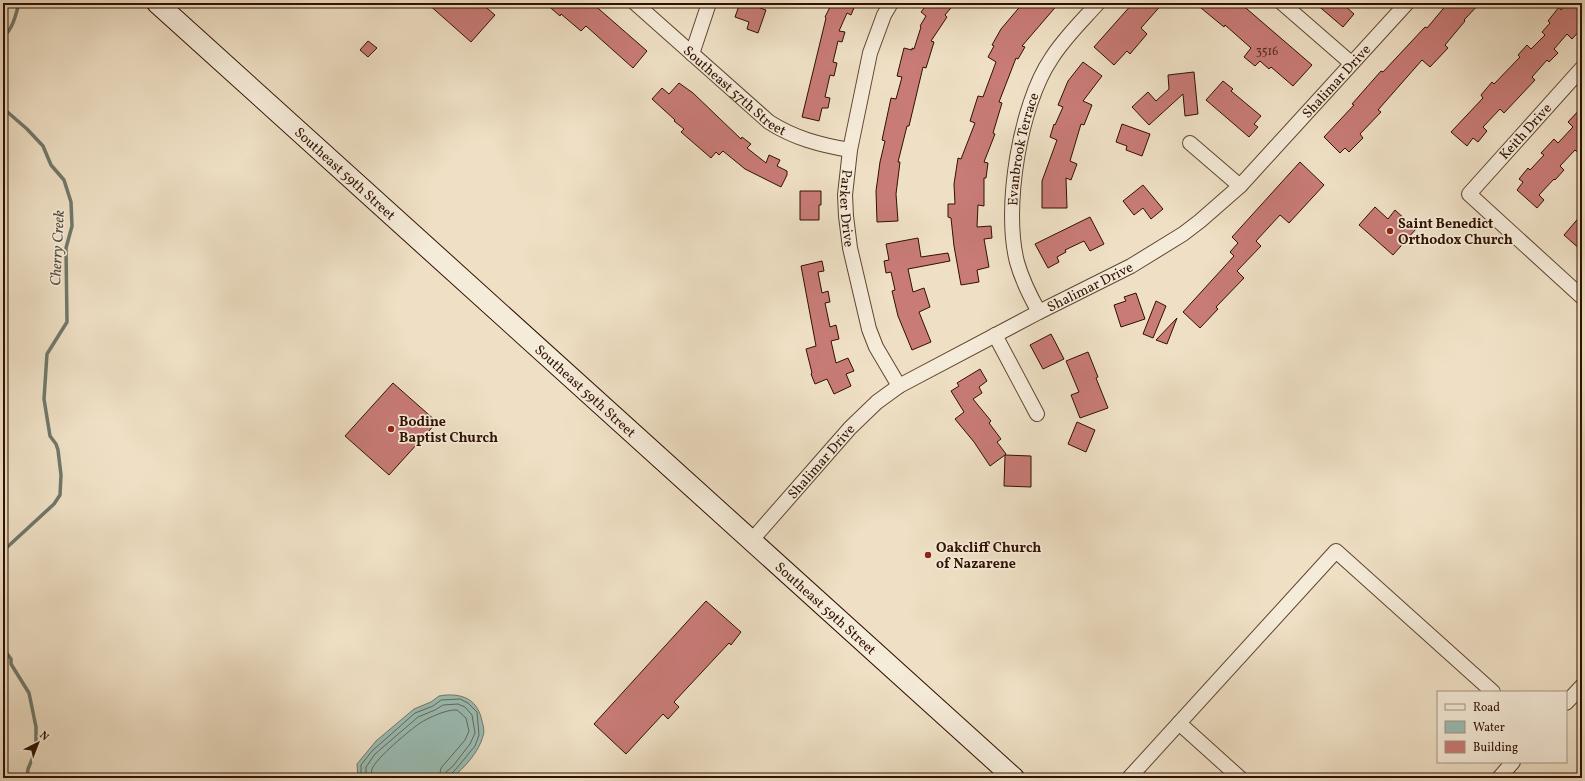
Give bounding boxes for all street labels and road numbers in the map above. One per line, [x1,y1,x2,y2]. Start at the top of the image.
street label: Shalimar Drive [1298,41,1376,123]
street label: Southeast 57th Street [679,42,789,141]
street label: Evanbrook Terrace [1004,90,1044,206]
street label: Keith Drive [1496,99,1557,164]
street label: Southeast 59th Street [290,124,399,225]
street label: Parker Drive [834,168,858,249]
street label: Shalimar Drive [1044,258,1137,317]
street label: Southeast 59th Street [530,341,639,443]
street label: Shalimar Drive [784,420,860,504]
street label: Southeast 59th Street [770,558,880,660]

